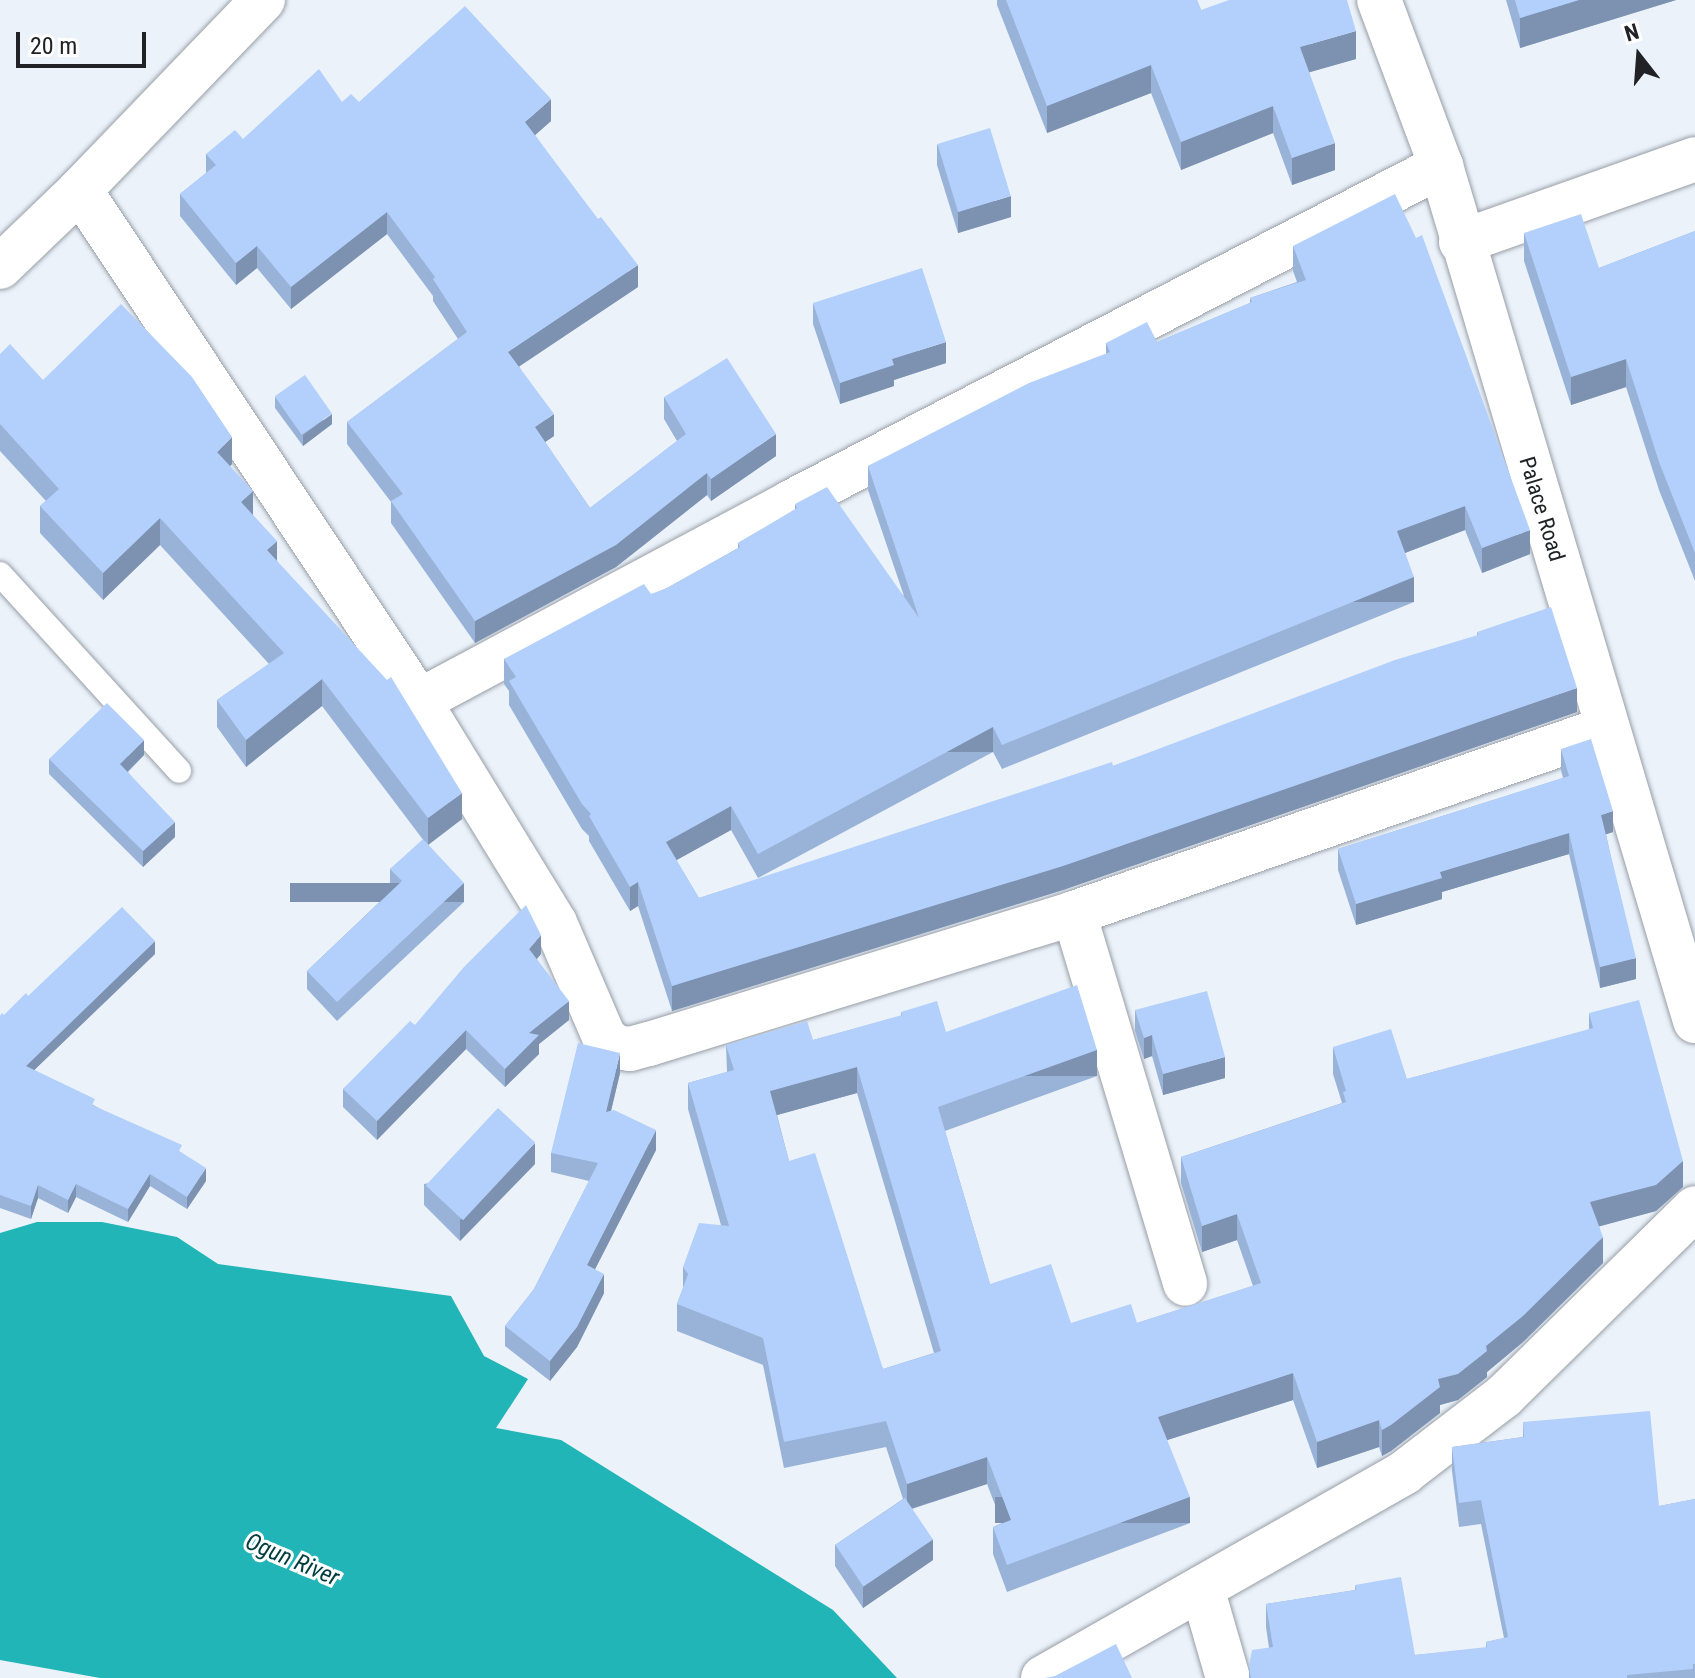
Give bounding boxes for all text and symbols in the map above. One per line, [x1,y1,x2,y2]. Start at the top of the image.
scale bar [20,16,150,66]
north arrow [1599,16,1679,96]
text: N [1622,19,1642,46]
text: 20 m [30,32,77,60]
street label: Palace Road [1514,454,1570,564]
water label: Ogun River [241,1527,343,1593]

